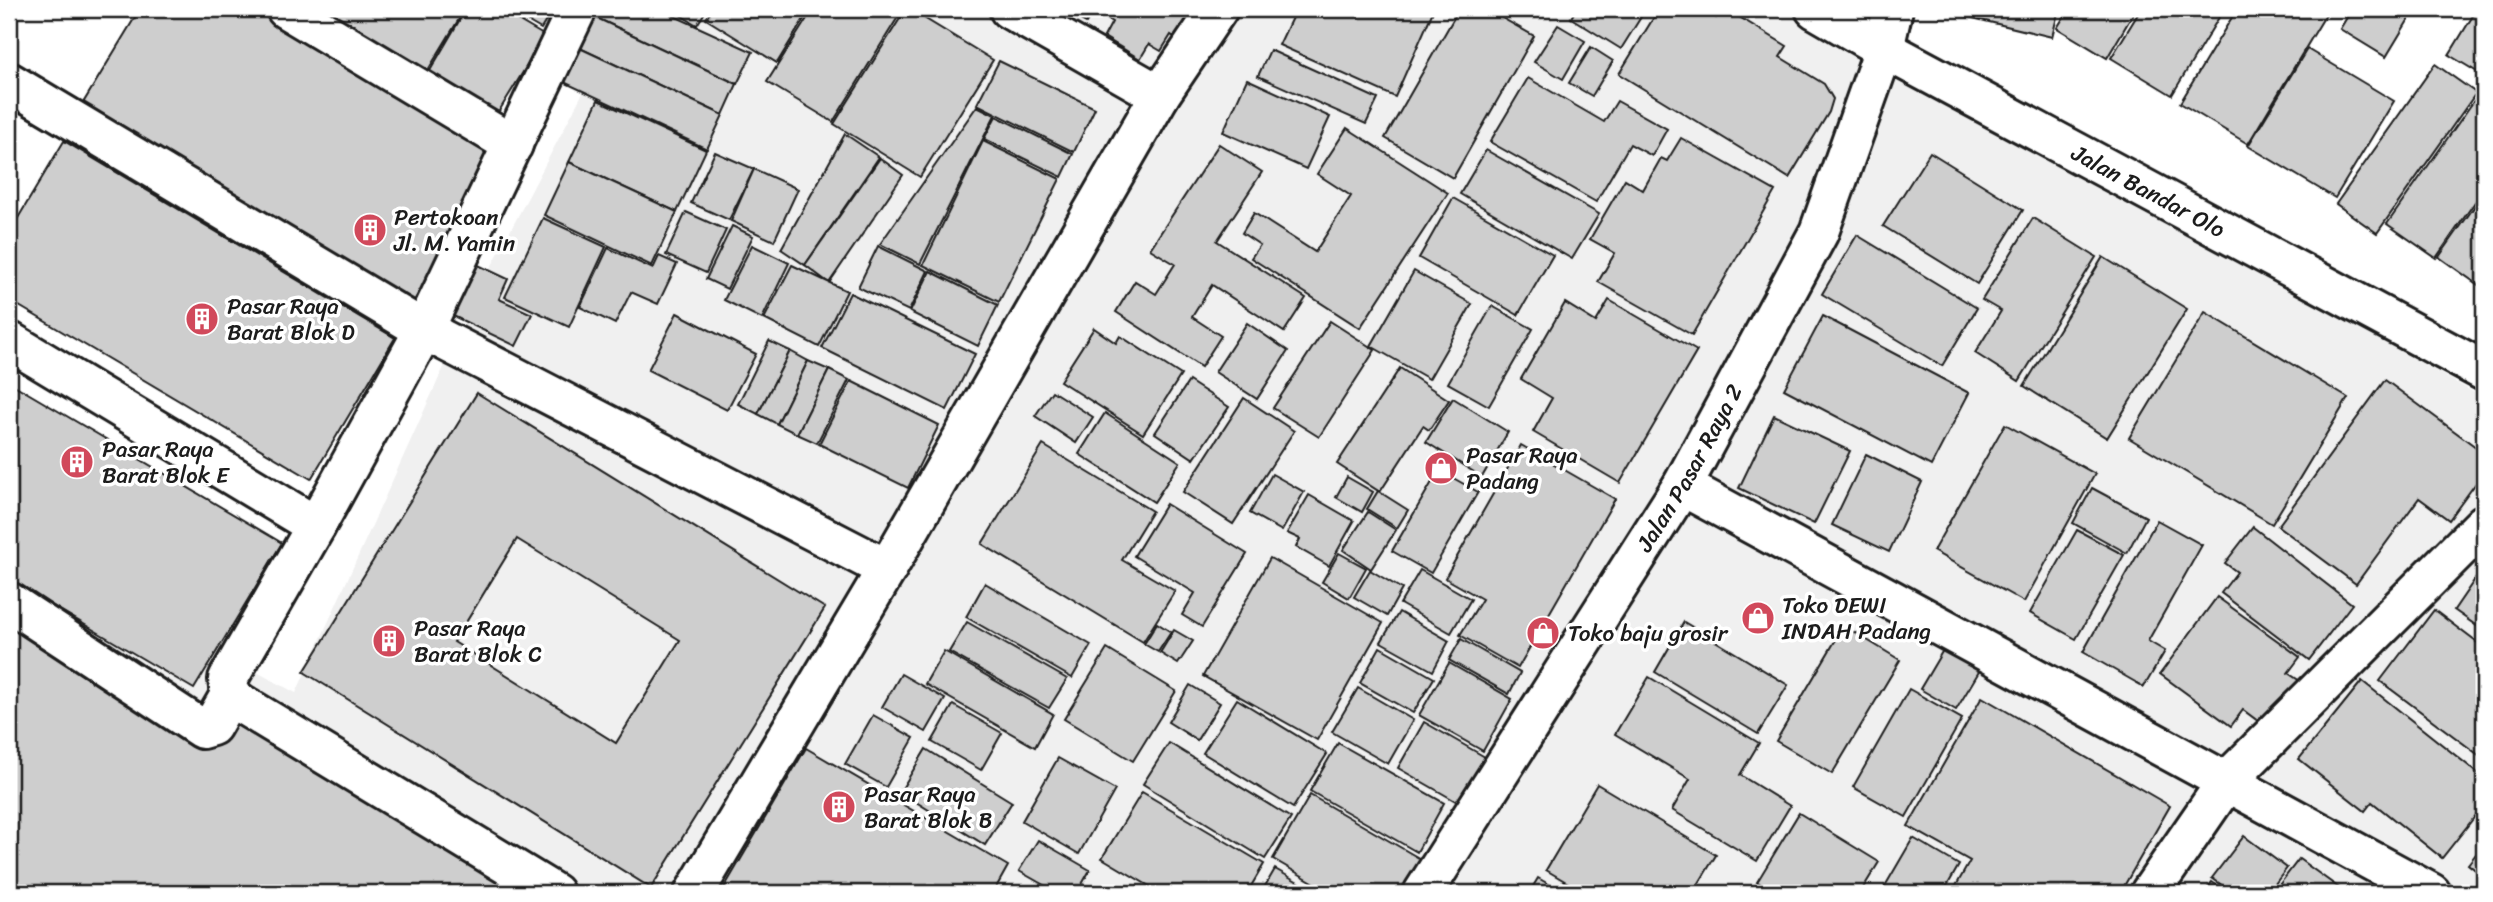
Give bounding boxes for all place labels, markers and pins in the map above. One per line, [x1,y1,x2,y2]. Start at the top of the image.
place label: Pertokoan Jl. M. Yamin [393,197,515,264]
building icon: Pertokoan Jl. M. Yamin [351,211,389,249]
place label: Pasar Raya Barat Blok D [227,286,355,353]
building icon: Pasar Raya Barat Blok D [183,300,221,338]
place label: Pasar Raya Barat Blok E [102,429,230,496]
place label: Pasar Raya Padang [1466,435,1578,502]
building icon: Pasar Raya Barat Blok E [58,443,96,481]
shop icon: Pasar Raya Padang [1422,449,1460,487]
place label: Toko DEWI INDAH Padang [1781,585,1931,652]
shop icon: Toko DEWI INDAH Padang [1739,599,1777,637]
place label: Pasar Raya Barat Blok C [414,608,542,675]
place label: Toko baju grosir [1568,613,1729,654]
shop icon: Toko baju grosir [1524,614,1562,652]
building icon: Pasar Raya Barat Blok C [370,622,408,660]
place label: Pasar Raya Barat Blok B [864,774,993,841]
building icon: Pasar Raya Barat Blok B [820,788,858,826]

